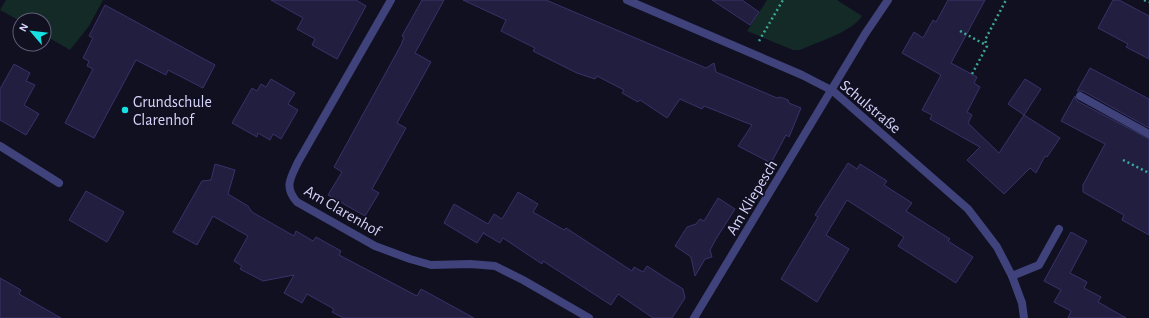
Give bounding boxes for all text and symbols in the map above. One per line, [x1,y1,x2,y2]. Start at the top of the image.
north arrow [12,12,52,52]
text: N [17,22,30,34]
street label: Schulstraße [837,77,904,137]
place label: Grundschule Clarenhof [133,94,212,128]
marker: Grundschule Clarenhof [120,105,130,115]
street label: Am Kliepesch [723,157,780,238]
street label: Am Clarenhof [301,183,385,240]

